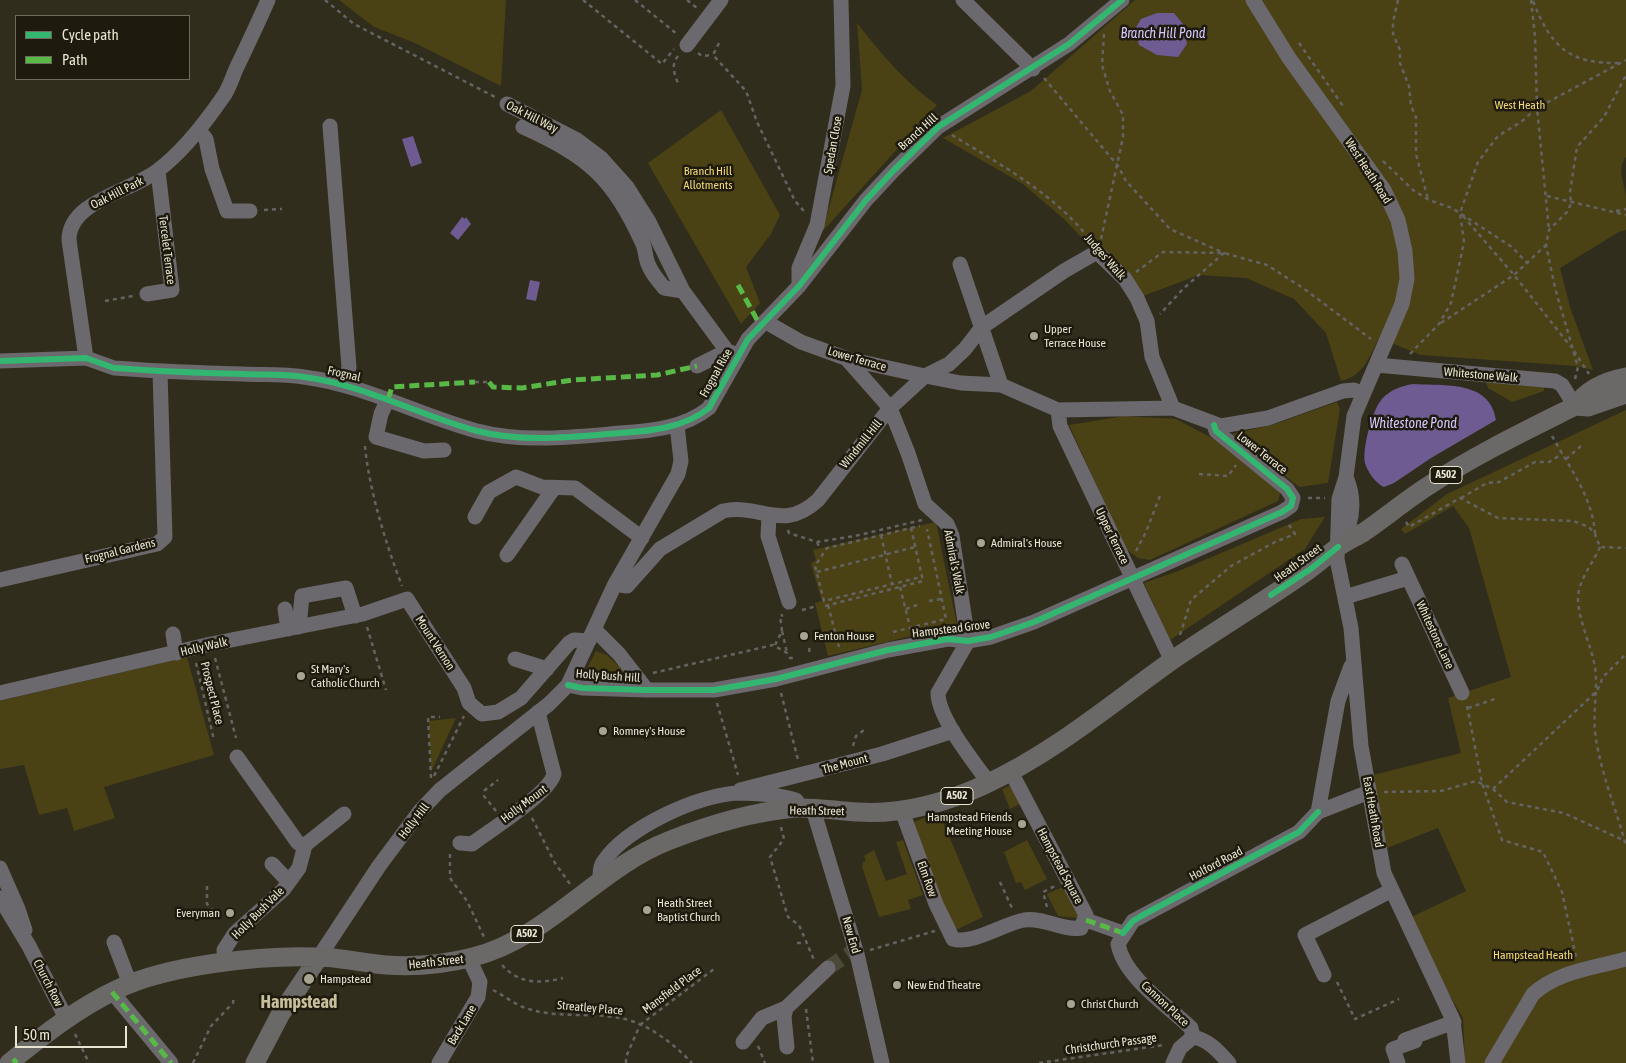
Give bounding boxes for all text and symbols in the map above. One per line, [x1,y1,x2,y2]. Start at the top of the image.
legend [15,15,190,80]
text: Cycle path [62,26,119,43]
water label: Branch Hill Pond [1121,26,1205,42]
text: Path [62,51,88,68]
street label: Oak Hill Way [504,98,560,136]
park label: West Heath [1495,98,1545,112]
street label: Branch Hill [895,110,941,154]
street label: Spedan Close [821,115,845,175]
street label: West Heath Road [1342,136,1394,206]
park label: Branch Hill Allotments [684,164,732,192]
street label: Oak Hill Park [88,174,146,212]
street label: Tercelet Terrace [156,215,178,285]
street label: Judges' Walk [1081,231,1129,283]
place label: Upper Terrace House [1044,322,1106,350]
marker: Upper Terrace House [1028,330,1040,342]
street label: Lower Terrace [826,344,888,374]
street label: Frognal Rise [697,346,735,400]
street label: Frognal [326,363,362,385]
street label: Whitestone Walk [1443,365,1519,385]
water label: Whitestone Pond [1369,416,1457,432]
street label: Windmill Hill [837,417,885,471]
street label: Lower Terrace [1234,429,1290,477]
road number: A502 [1430,466,1462,484]
street label: Upper Terrace [1092,505,1132,567]
street label: Admiral's Walk [941,529,967,595]
street label: Frognal Gardens [83,535,157,567]
place label: Admiral's House [991,536,1062,550]
marker: Admiral's House [975,537,987,549]
street label: Heath Street [1271,541,1325,585]
street label: Whitestone Lane [1413,599,1457,671]
street label: Mount Vernon [412,613,458,673]
street label: Hampstead Grove [911,617,991,641]
place label: Fenton House [814,629,874,643]
marker: Fenton House [798,630,810,642]
street label: Holly Walk [179,635,229,659]
street label: Prospect Place [197,660,227,726]
place label: St Mary's Catholic Church [311,662,380,690]
street label: Holly Bush Hill [575,667,641,685]
marker: St Mary's Catholic Church [295,670,307,682]
place label: Romney's House [613,724,685,738]
marker: Romney's House [597,725,609,737]
street label: The Mount [821,751,869,777]
street label: East Heath Road [1360,775,1386,849]
street label: Holly Mount [498,782,550,826]
road number: A502 [941,788,973,804]
street label: Holly Hill [396,800,432,842]
street label: Heath Street [789,803,845,819]
place label: Hampstead Friends Meeting House [927,810,1012,838]
marker: Hampstead Friends Meeting House [1016,818,1028,830]
street label: Hampstead Square [1034,826,1086,906]
street label: Holford Road [1187,844,1245,884]
street label: Elm Row [914,859,940,899]
street label: Holly Bush Vale [229,884,287,942]
place label: Heath Street Baptist Church [657,896,720,924]
marker: Heath Street Baptist Church [641,904,653,916]
place label: Everyman [176,906,220,920]
marker: Everyman [224,907,236,919]
street label: New End [839,915,863,955]
road number: A502 [511,926,543,942]
park label: Hampstead Heath [1493,948,1573,962]
street label: Heath Street [408,952,464,972]
street label: Church Row [30,957,66,1009]
street label: Mansfield Place [640,963,704,1017]
marker: Hampstead [302,972,316,986]
place label: Hampstead [320,972,371,986]
place label: New End Theatre [907,978,981,992]
street label: Cannon Place [1138,978,1192,1030]
marker: New End Theatre [891,979,903,991]
district label: Hampstead [261,991,337,1013]
place label: Christ Church [1081,997,1139,1011]
street label: Streatley Place [556,998,624,1018]
marker: Christ Church [1065,998,1077,1010]
street label: Back Lane [444,1002,480,1048]
scale bar [18,1016,130,1048]
text: 50 m [23,1026,50,1043]
street label: Christchurch Passage [1064,1030,1158,1058]

